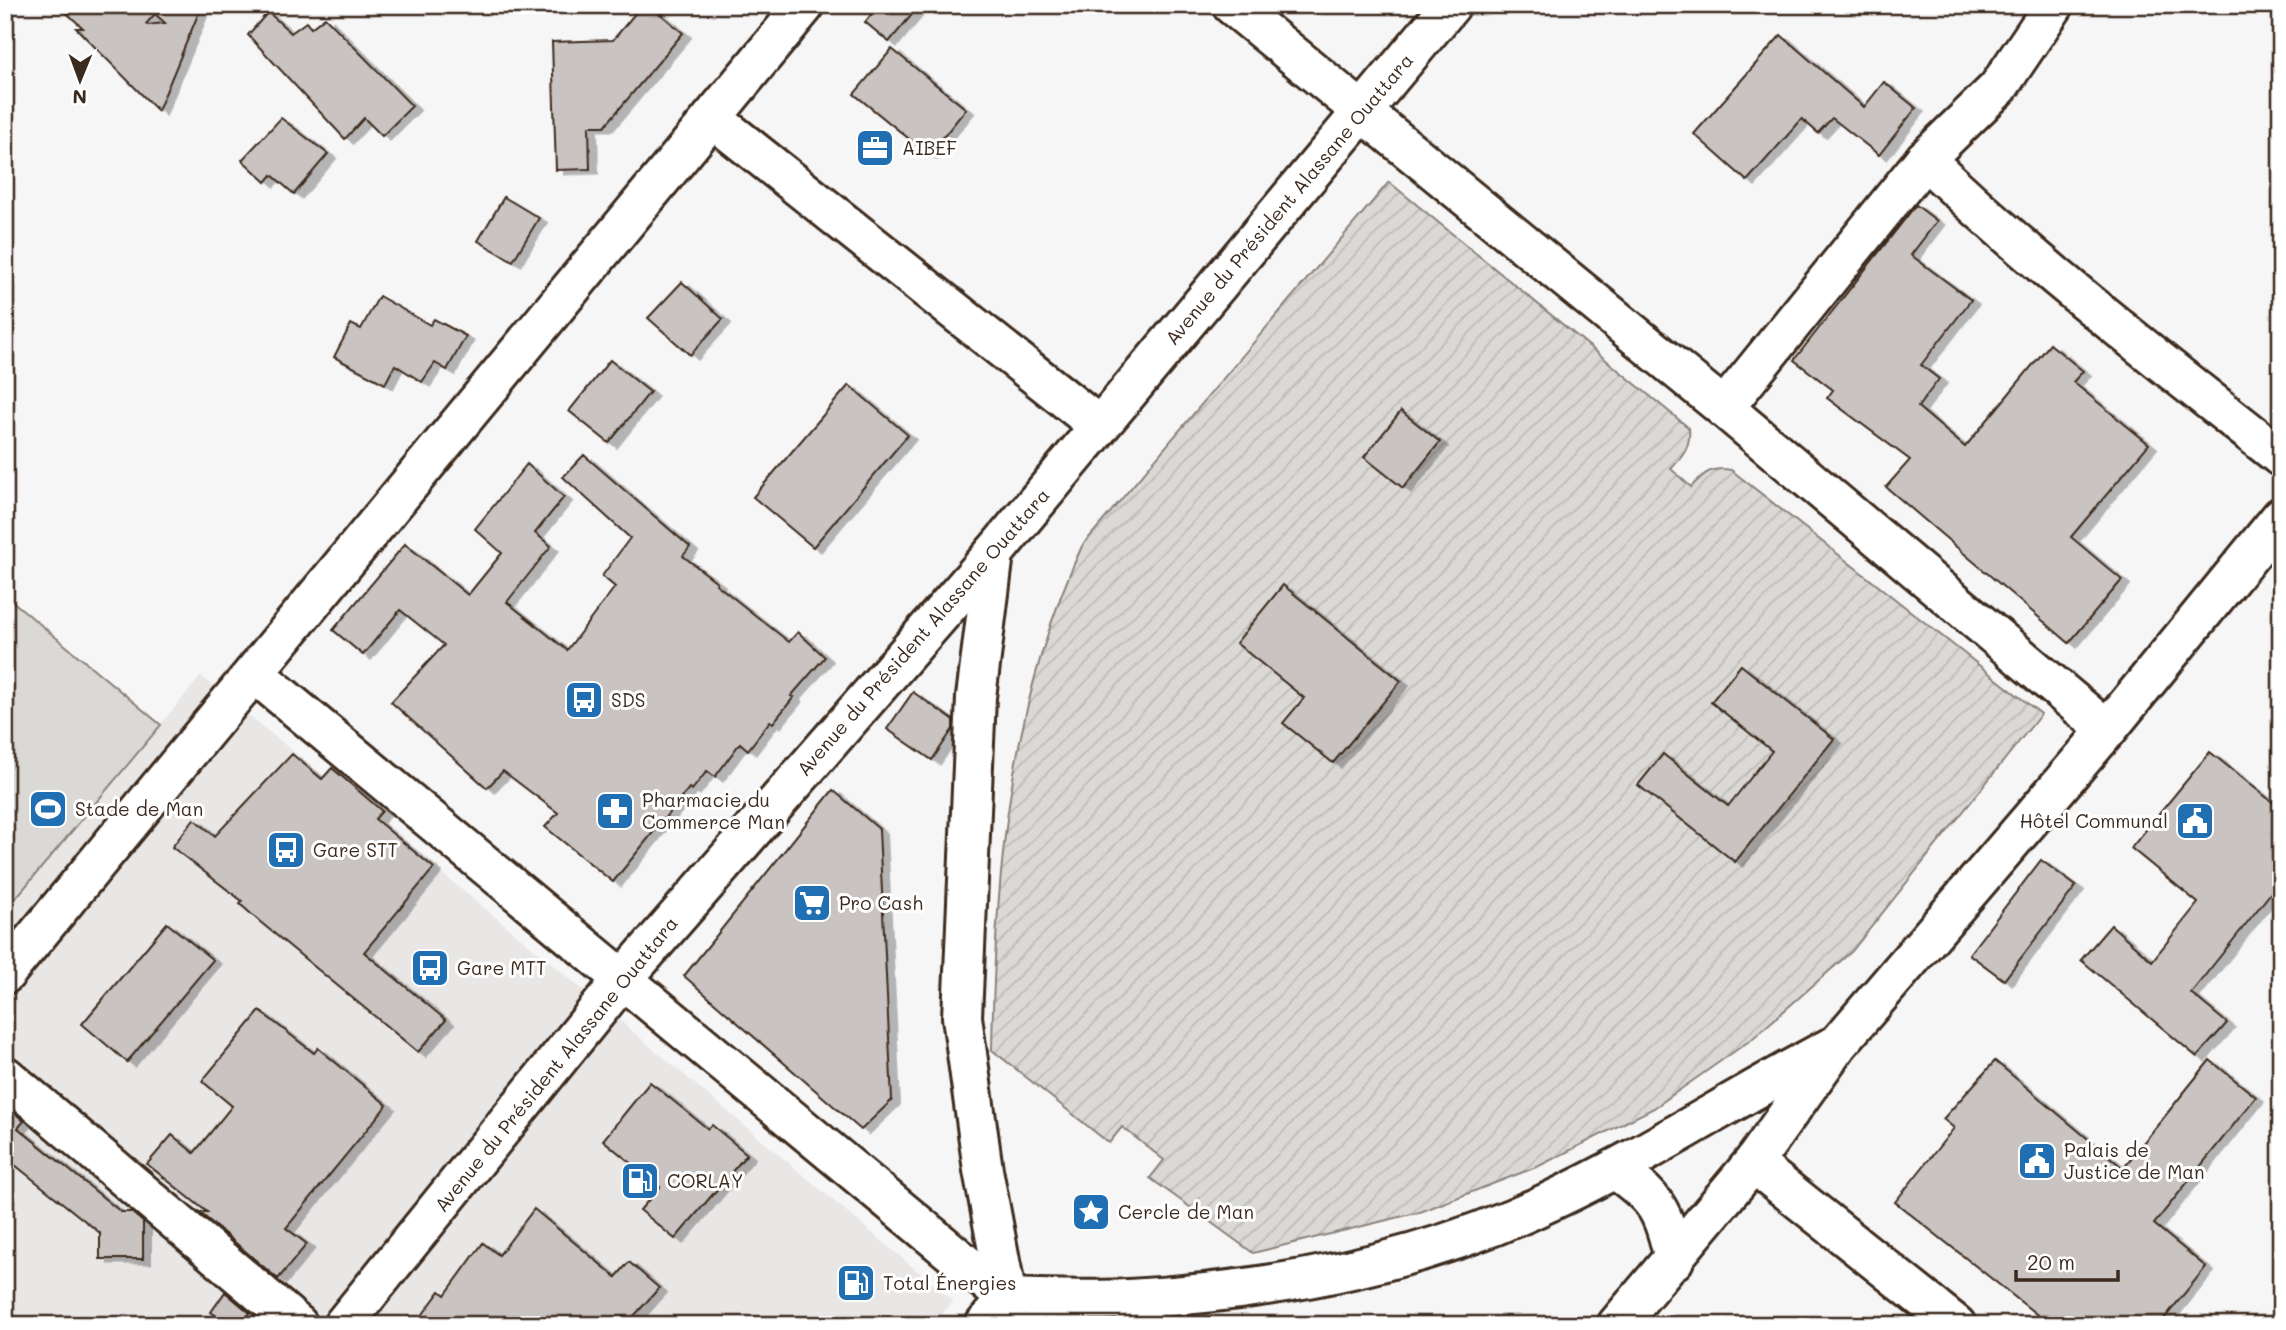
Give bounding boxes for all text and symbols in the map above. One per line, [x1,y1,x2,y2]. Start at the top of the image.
north arrow [46,46,116,116]
street label: Avenue du Président Alassane Ouattara [1159,48,1418,350]
text: N [72,85,87,110]
office icon: AIBEF [854,127,896,169]
place label: AIBEF [902,135,957,160]
street label: Avenue du Président Alassane Ouattara [791,483,1054,781]
bus stop icon: SDS [563,679,605,721]
place label: SDS [611,687,645,712]
place label: Pharmacie du Commerce Man [642,787,785,834]
sports icon: Stade de Man [27,788,69,830]
pharmacy icon: Pharmacie du Commerce Man [594,790,636,832]
place label: Stade de Man [75,796,203,821]
public building icon: Hôtel Communal [2174,800,2216,842]
place label: Hôtel Communal [2020,808,2168,833]
bus stop icon: Gare STT [265,829,307,871]
place label: Gare STT [313,837,398,862]
supermarket icon: Pro Cash [791,882,833,924]
place label: Pro Cash [839,890,923,915]
street label: Avenue du Président Alassane Ouattara [428,911,683,1217]
bus stop icon: Gare MTT [409,947,451,989]
place label: Gare MTT [457,955,547,980]
place label: Palais de Justice de Man [2064,1137,2205,1184]
public building icon: Palais de Justice de Man [2016,1140,2058,1182]
fuel station icon: CORLAY [619,1160,661,1202]
place label: CORLAY [667,1168,743,1193]
place icon: Cercle de Man [1070,1191,1112,1233]
place label: Cercle de Man [1118,1199,1254,1224]
scale bar [2016,1239,2118,1283]
text: 20 m [2027,1248,2075,1275]
fuel station icon: Total Énergies [835,1262,877,1304]
place label: Total Énergies [883,1270,1016,1295]

